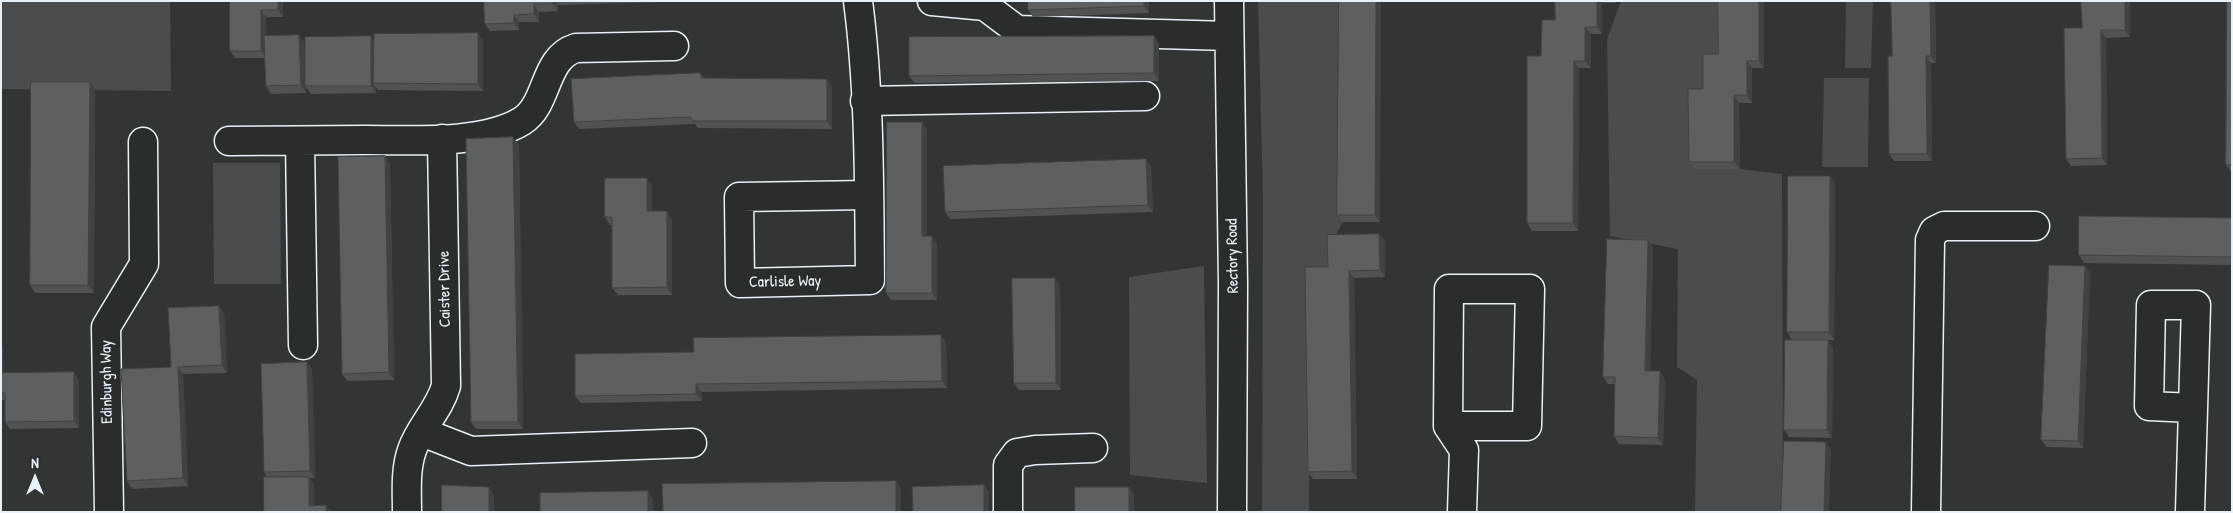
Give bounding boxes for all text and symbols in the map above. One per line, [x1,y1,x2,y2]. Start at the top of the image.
street label: Rectory Road [1223,219,1243,293]
street label: Caister Drive [435,251,455,327]
street label: Carlisle Way [749,272,821,292]
street label: Edinburgh Way [97,340,117,424]
north arrow [10,453,60,503]
text: N [31,453,39,472]

